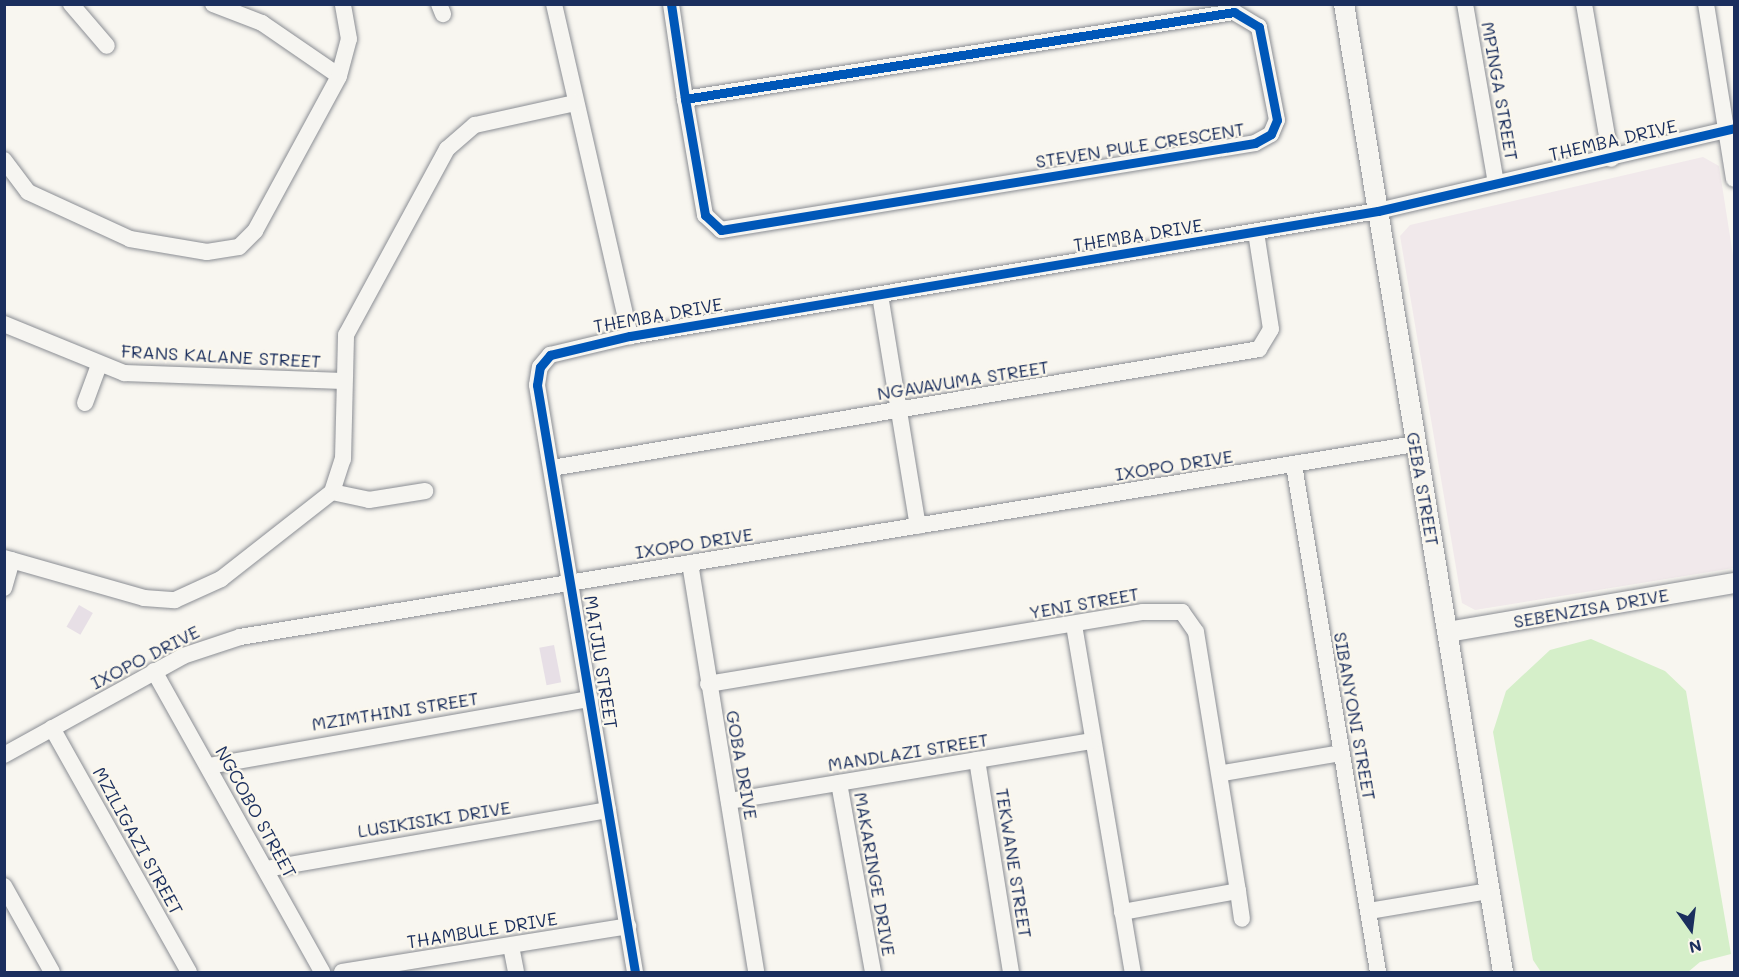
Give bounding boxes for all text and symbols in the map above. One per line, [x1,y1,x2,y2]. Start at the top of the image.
street label: MPINGA STREET [1477,20,1523,162]
street label: THEMBA DRIVE [1547,115,1679,165]
street label: STEVEN PULE CRESCENT [1034,118,1246,172]
street label: THEMBA DRIVE [1072,214,1204,256]
street label: THEMBA DRIVE [592,293,724,337]
street label: FRANS KALANE STREET [120,340,322,372]
street label: NGAVAVUMA STREET [876,356,1050,404]
street label: GEBA STREET [1402,430,1444,548]
street label: IXOPO DRIVE [1114,445,1234,485]
street label: IXOPO DRIVE [634,523,754,563]
street label: YENI STREET [1027,583,1141,623]
street label: SEBENZISA DRIVE [1512,584,1670,632]
street label: MATJIU STREET [580,594,622,730]
street label: IXOPO DRIVE [87,620,203,694]
street label: SIBANYONI STREET [1330,630,1380,802]
street label: MZIMTHINI STREET [310,687,480,735]
street label: GOBA DRIVE [722,709,762,821]
street label: MANDLAZI STREET [826,729,990,775]
street label: NGCOBO STREET [211,742,301,882]
street label: MZILIGAZI STREET [88,763,188,919]
street label: TEKWANE STREET [992,787,1036,939]
street label: MAKARINGE DRIVE [850,790,900,958]
street label: LUSIKISIKI DRIVE [356,796,512,842]
north arrow [1661,899,1721,959]
street label: THAMBULE DRIVE [405,907,559,953]
text: N [1687,935,1704,959]

